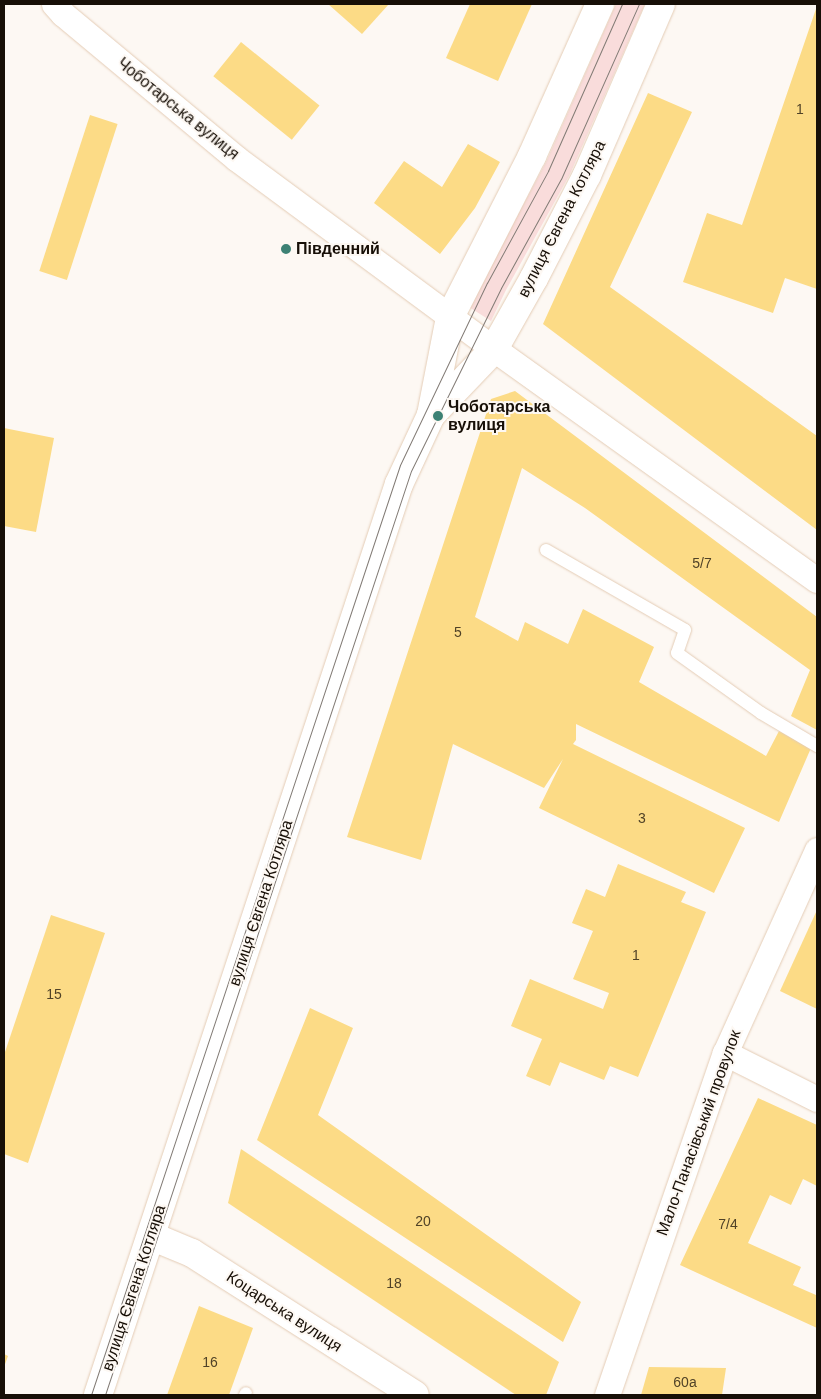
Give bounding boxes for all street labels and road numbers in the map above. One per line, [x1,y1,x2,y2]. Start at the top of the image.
street label: Чоботарська вулиця [113,54,243,164]
street label: вулиця Євгена Котляра [514,137,610,301]
street label: вулиця Євгена Котляра [225,818,297,988]
street label: Мало-Панасівський провулок [653,1028,745,1238]
street label: вулиця Євгена Котляра [98,1203,170,1373]
street label: Коцарська вулиця [223,1267,345,1357]

